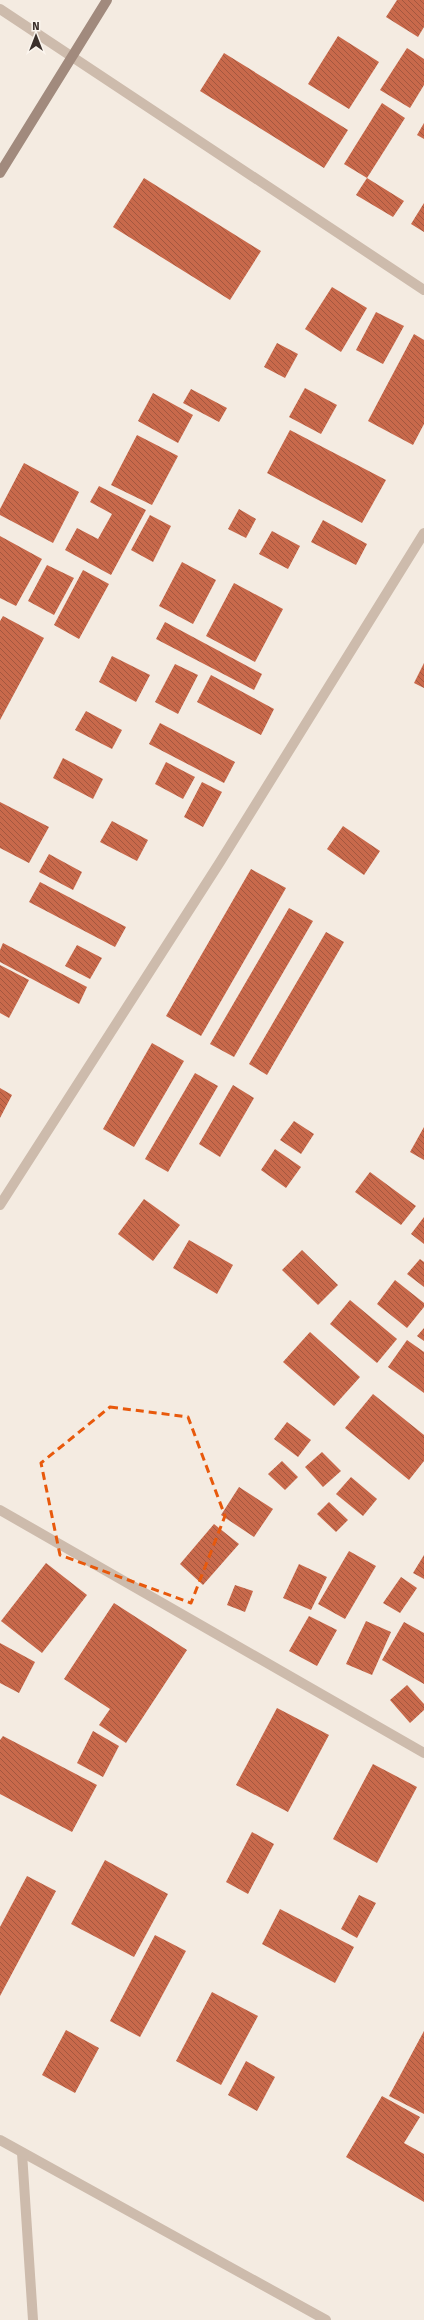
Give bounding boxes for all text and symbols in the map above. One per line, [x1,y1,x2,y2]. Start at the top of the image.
north arrow [16,16,56,56]
text: N [32,20,40,33]

